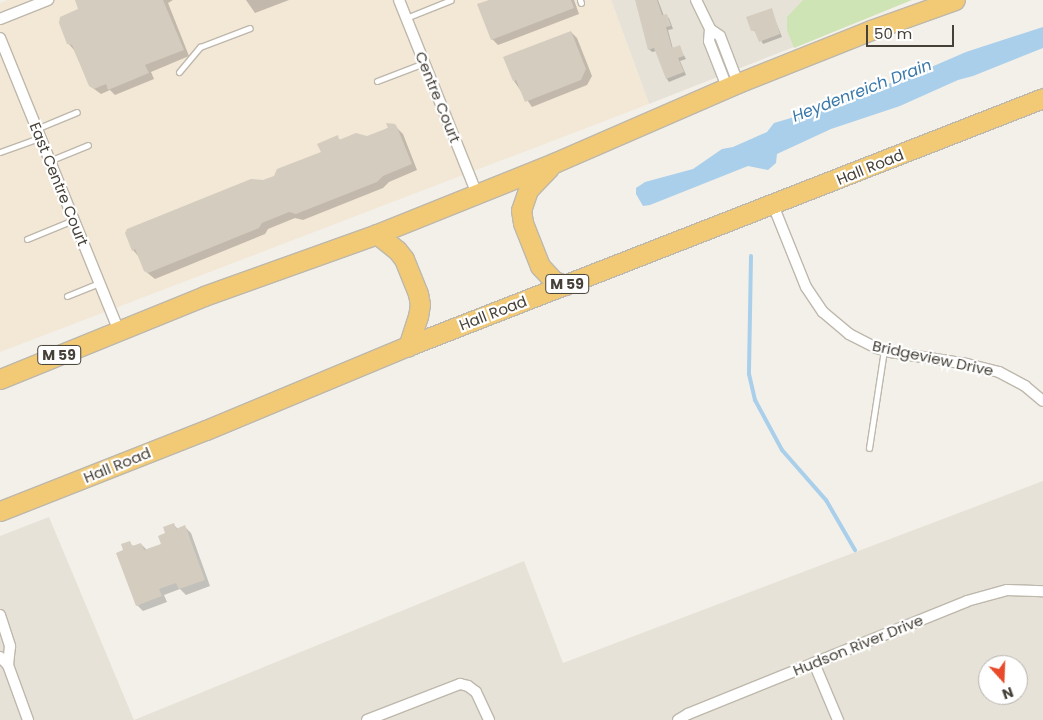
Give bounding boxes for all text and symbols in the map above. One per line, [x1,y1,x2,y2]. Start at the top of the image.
scale bar [868,15,956,47]
text: 50 m [874,23,912,44]
street label: Centre Court [412,49,464,145]
water label: Heydenreich Drain [790,56,934,126]
street label: East Centre Court [26,120,92,248]
street label: Hall Road [834,145,906,189]
road number: M 59 [544,272,590,296]
street label: Hall Road [457,292,529,334]
street label: Bridgeview Drive [871,336,995,380]
road number: M 59 [36,344,82,366]
street label: Hall Road [81,443,153,487]
street label: Hudson River Drive [790,611,926,679]
north arrow [978,655,1028,705]
text: N [999,682,1016,704]

